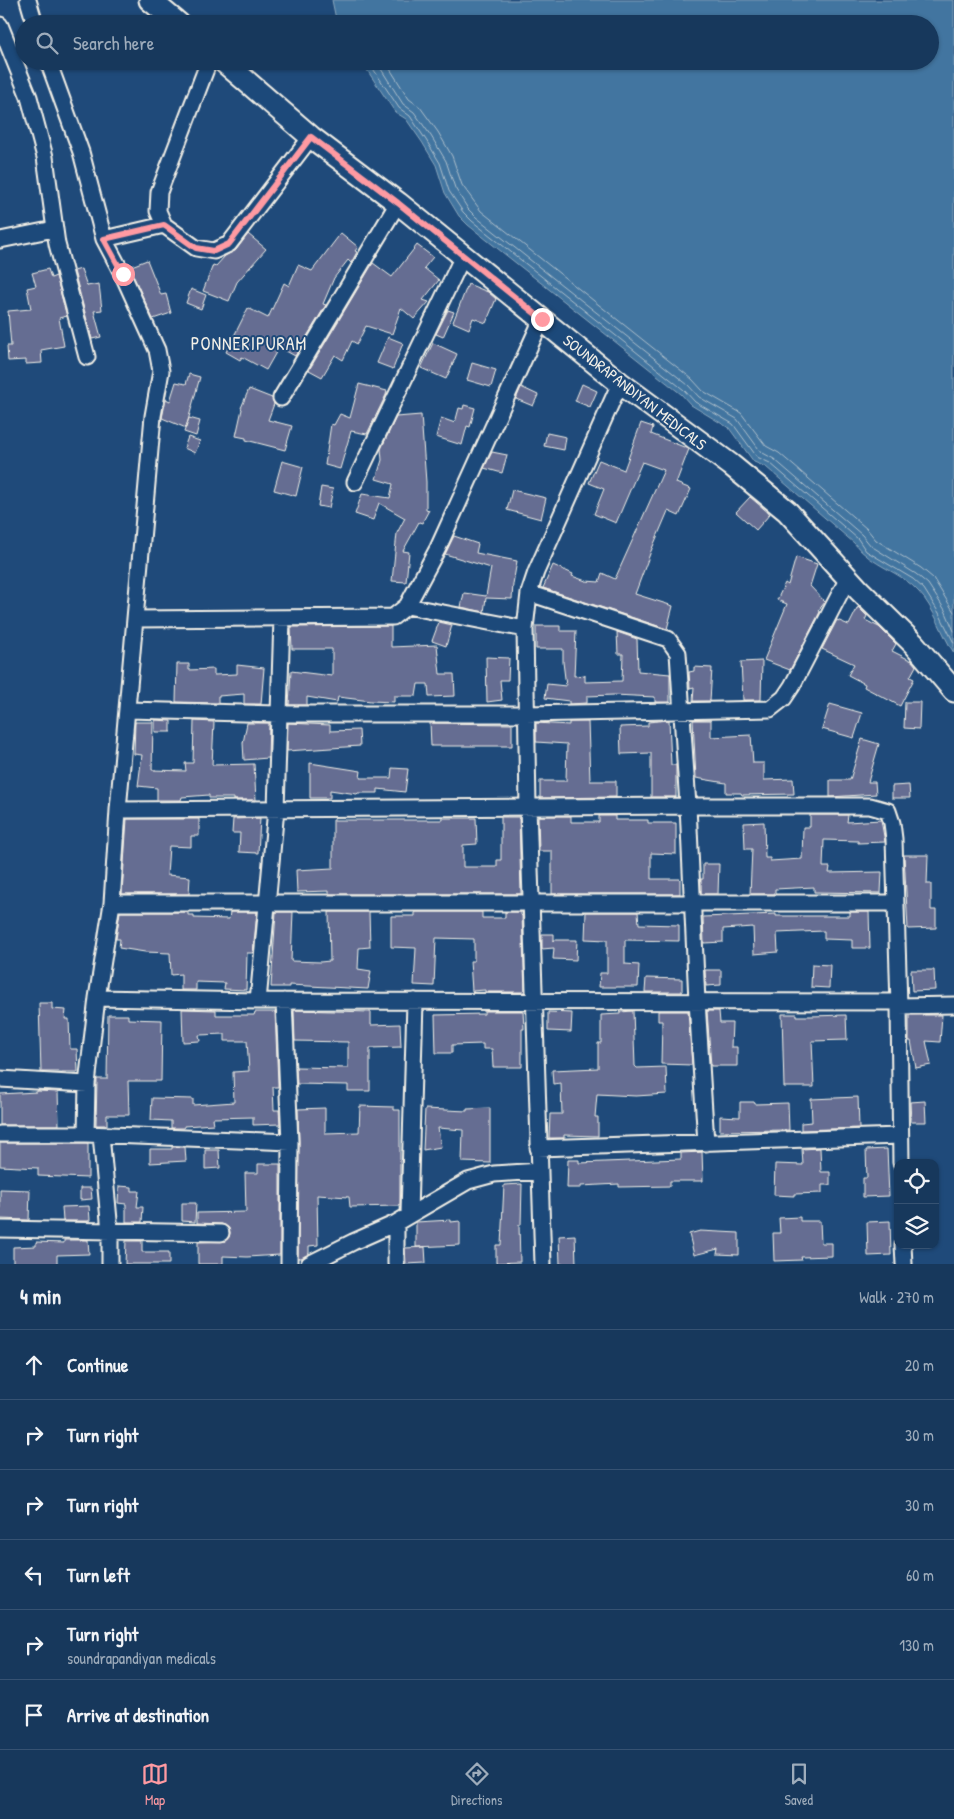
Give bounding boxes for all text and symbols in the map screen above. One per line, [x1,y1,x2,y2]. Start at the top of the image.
search box [15,15,939,70]
icon: search [33,29,61,57]
text: Search here [73,30,154,56]
route start [112,263,135,286]
route end [531,308,554,331]
street label: SOUNDRAPANDIYAN MEDICALS [559,329,712,455]
district label: PONNERIPURAM [191,331,307,356]
map controls [894,1159,939,1249]
button: locate [894,1159,939,1204]
button: layers [894,1204,939,1249]
text: 4 min [20,1282,61,1311]
text: Walk · 270 m [859,1286,934,1308]
icon: ahead [20,1351,48,1379]
text: Continue [67,1352,128,1378]
text: 20 m [905,1354,934,1376]
icon: right [20,1421,48,1449]
text: Turn right [67,1422,138,1448]
text: 30 m [905,1424,934,1446]
icon: right [20,1491,48,1519]
text: Turn right [67,1492,138,1518]
text: 30 m [905,1494,934,1516]
icon: left [20,1561,48,1589]
text: Turn left [67,1562,130,1588]
text: 60 m [906,1564,934,1586]
text: Turn right [67,1621,138,1647]
icon: right [20,1631,48,1659]
text: 130 m [899,1634,934,1656]
text: soundrapandiyan medicals [67,1647,216,1669]
icon: arrive [20,1701,48,1729]
text: Arrive at destination [67,1702,209,1728]
tab: Map [141,1760,169,1809]
tab: Directions [451,1760,502,1809]
tab: Saved [784,1760,813,1809]

